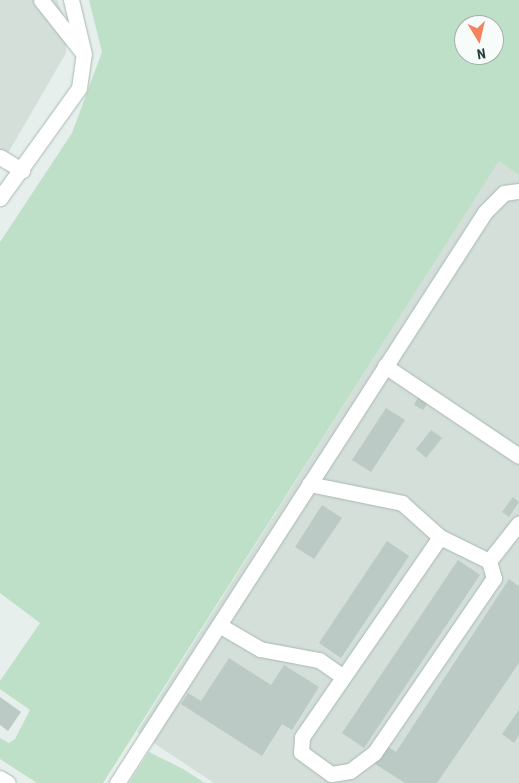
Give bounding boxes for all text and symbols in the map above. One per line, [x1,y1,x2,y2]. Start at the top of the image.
north arrow [454,15,504,65]
text: N [476,45,487,62]

